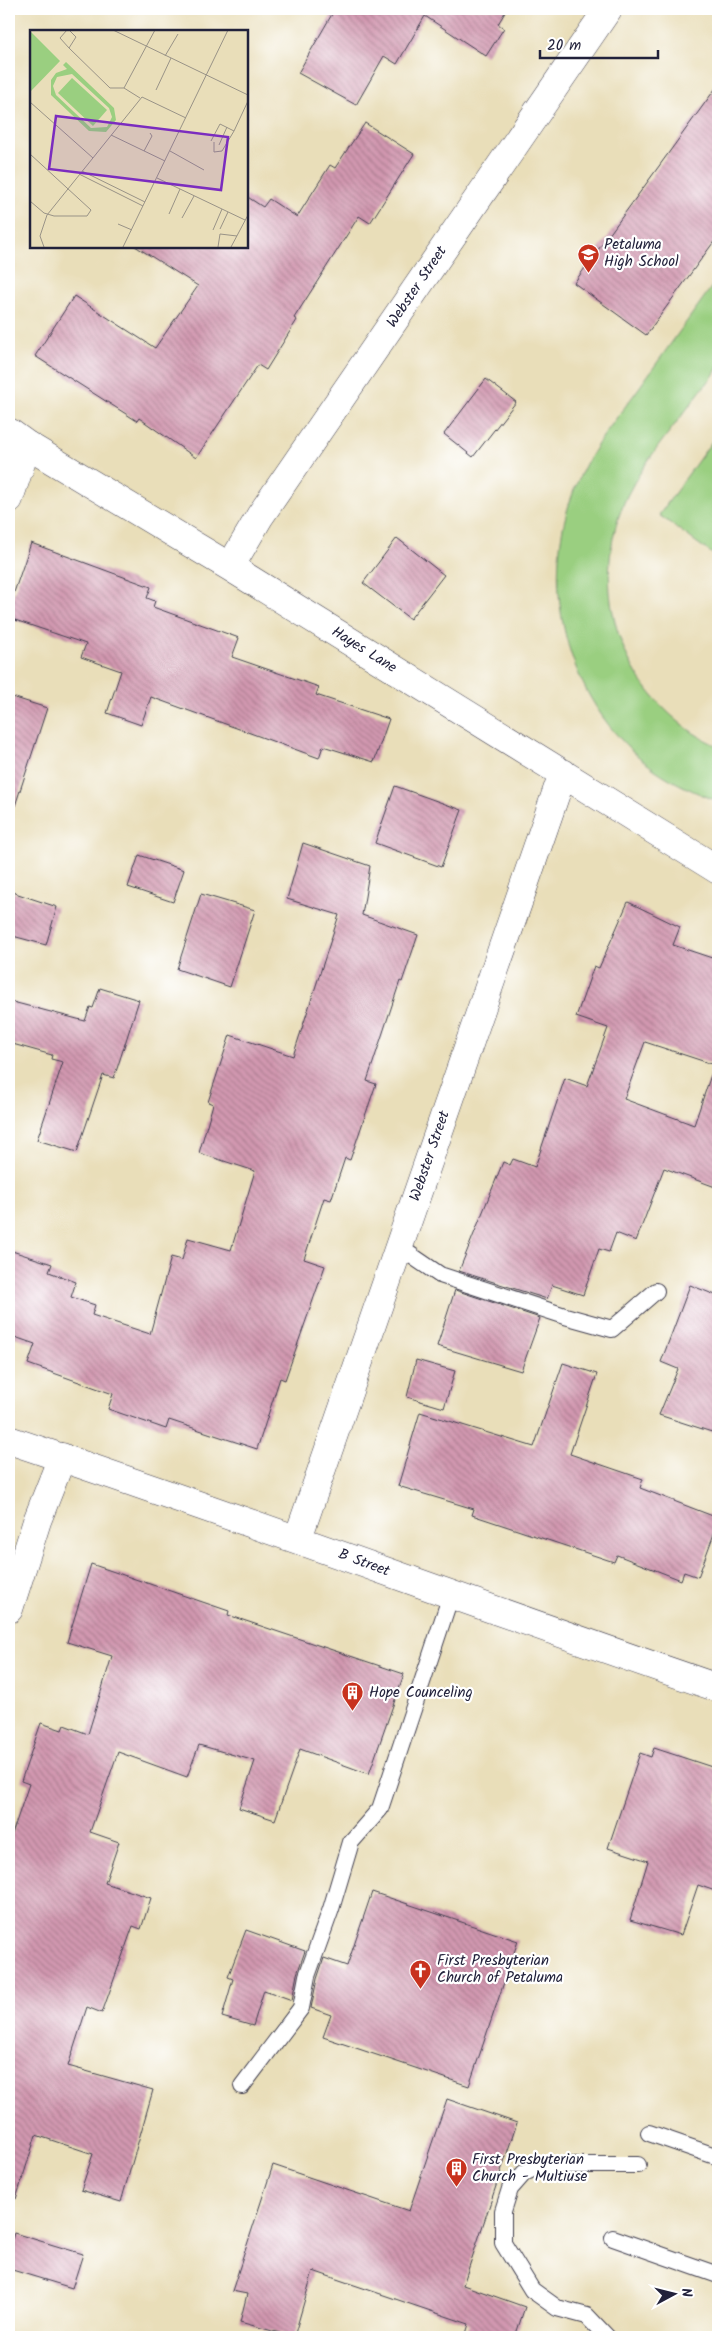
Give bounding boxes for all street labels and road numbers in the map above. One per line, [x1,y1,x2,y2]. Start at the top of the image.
street label: Webster Street [381,241,453,333]
street label: Hayes Lane [327,620,402,680]
street label: Webster Street [403,1107,457,1205]
street label: B Street [335,1543,393,1584]

